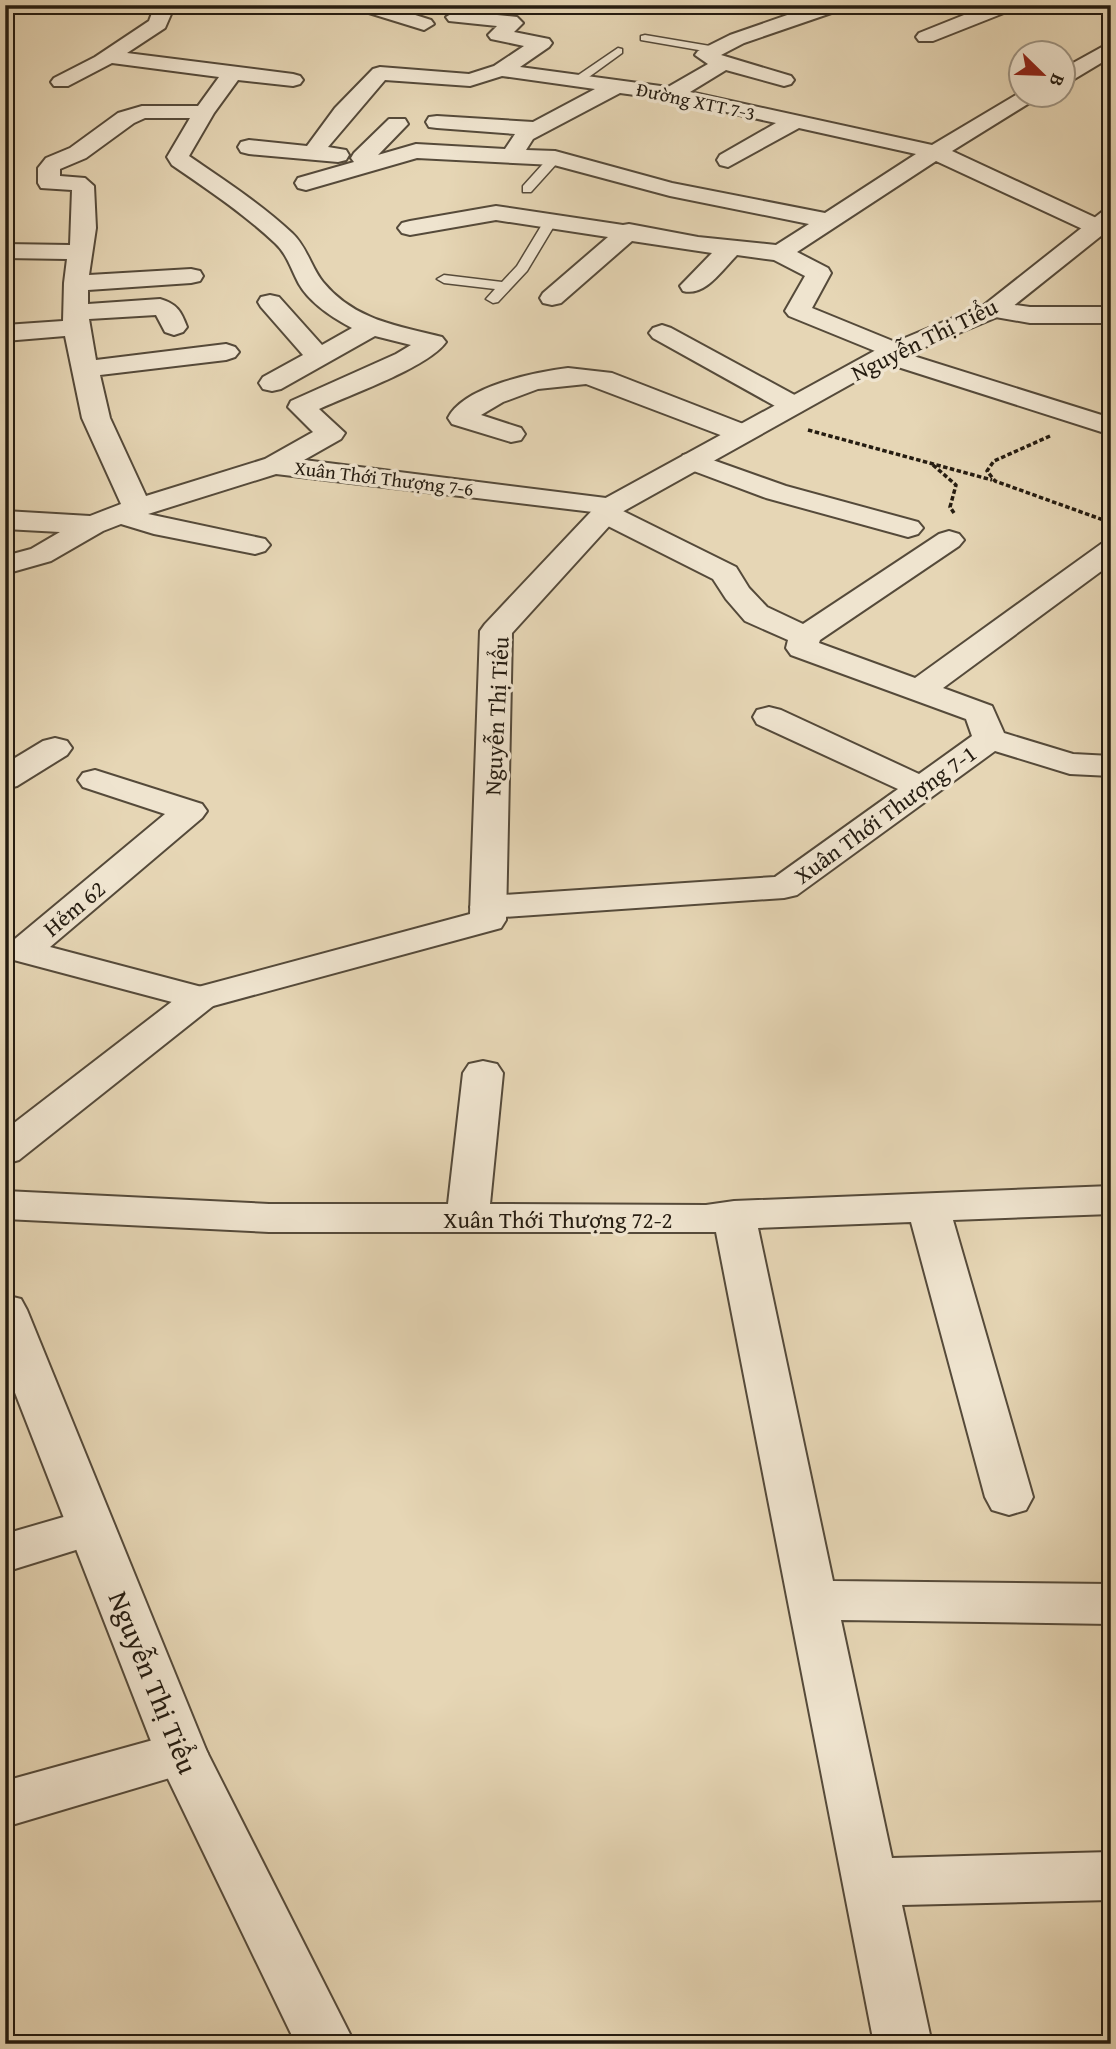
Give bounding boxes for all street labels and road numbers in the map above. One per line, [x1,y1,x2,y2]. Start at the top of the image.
street label: Đường XTT 7-3 [634,75,758,127]
street label: Nguyễn Thị Tiểu [845,289,1003,389]
street label: Xuân Thới Thượng 7-6 [293,453,475,503]
street label: Nguyễn Thị Tiểu [475,635,517,796]
street label: Xuân Thới Thượng 7-1 [787,737,983,891]
street label: Hẻm 62 [36,872,112,944]
street label: Xuân Thới Thượng 72-2 [443,1203,673,1236]
street label: Nguyễn Thị Tiểu [99,1585,209,1779]

